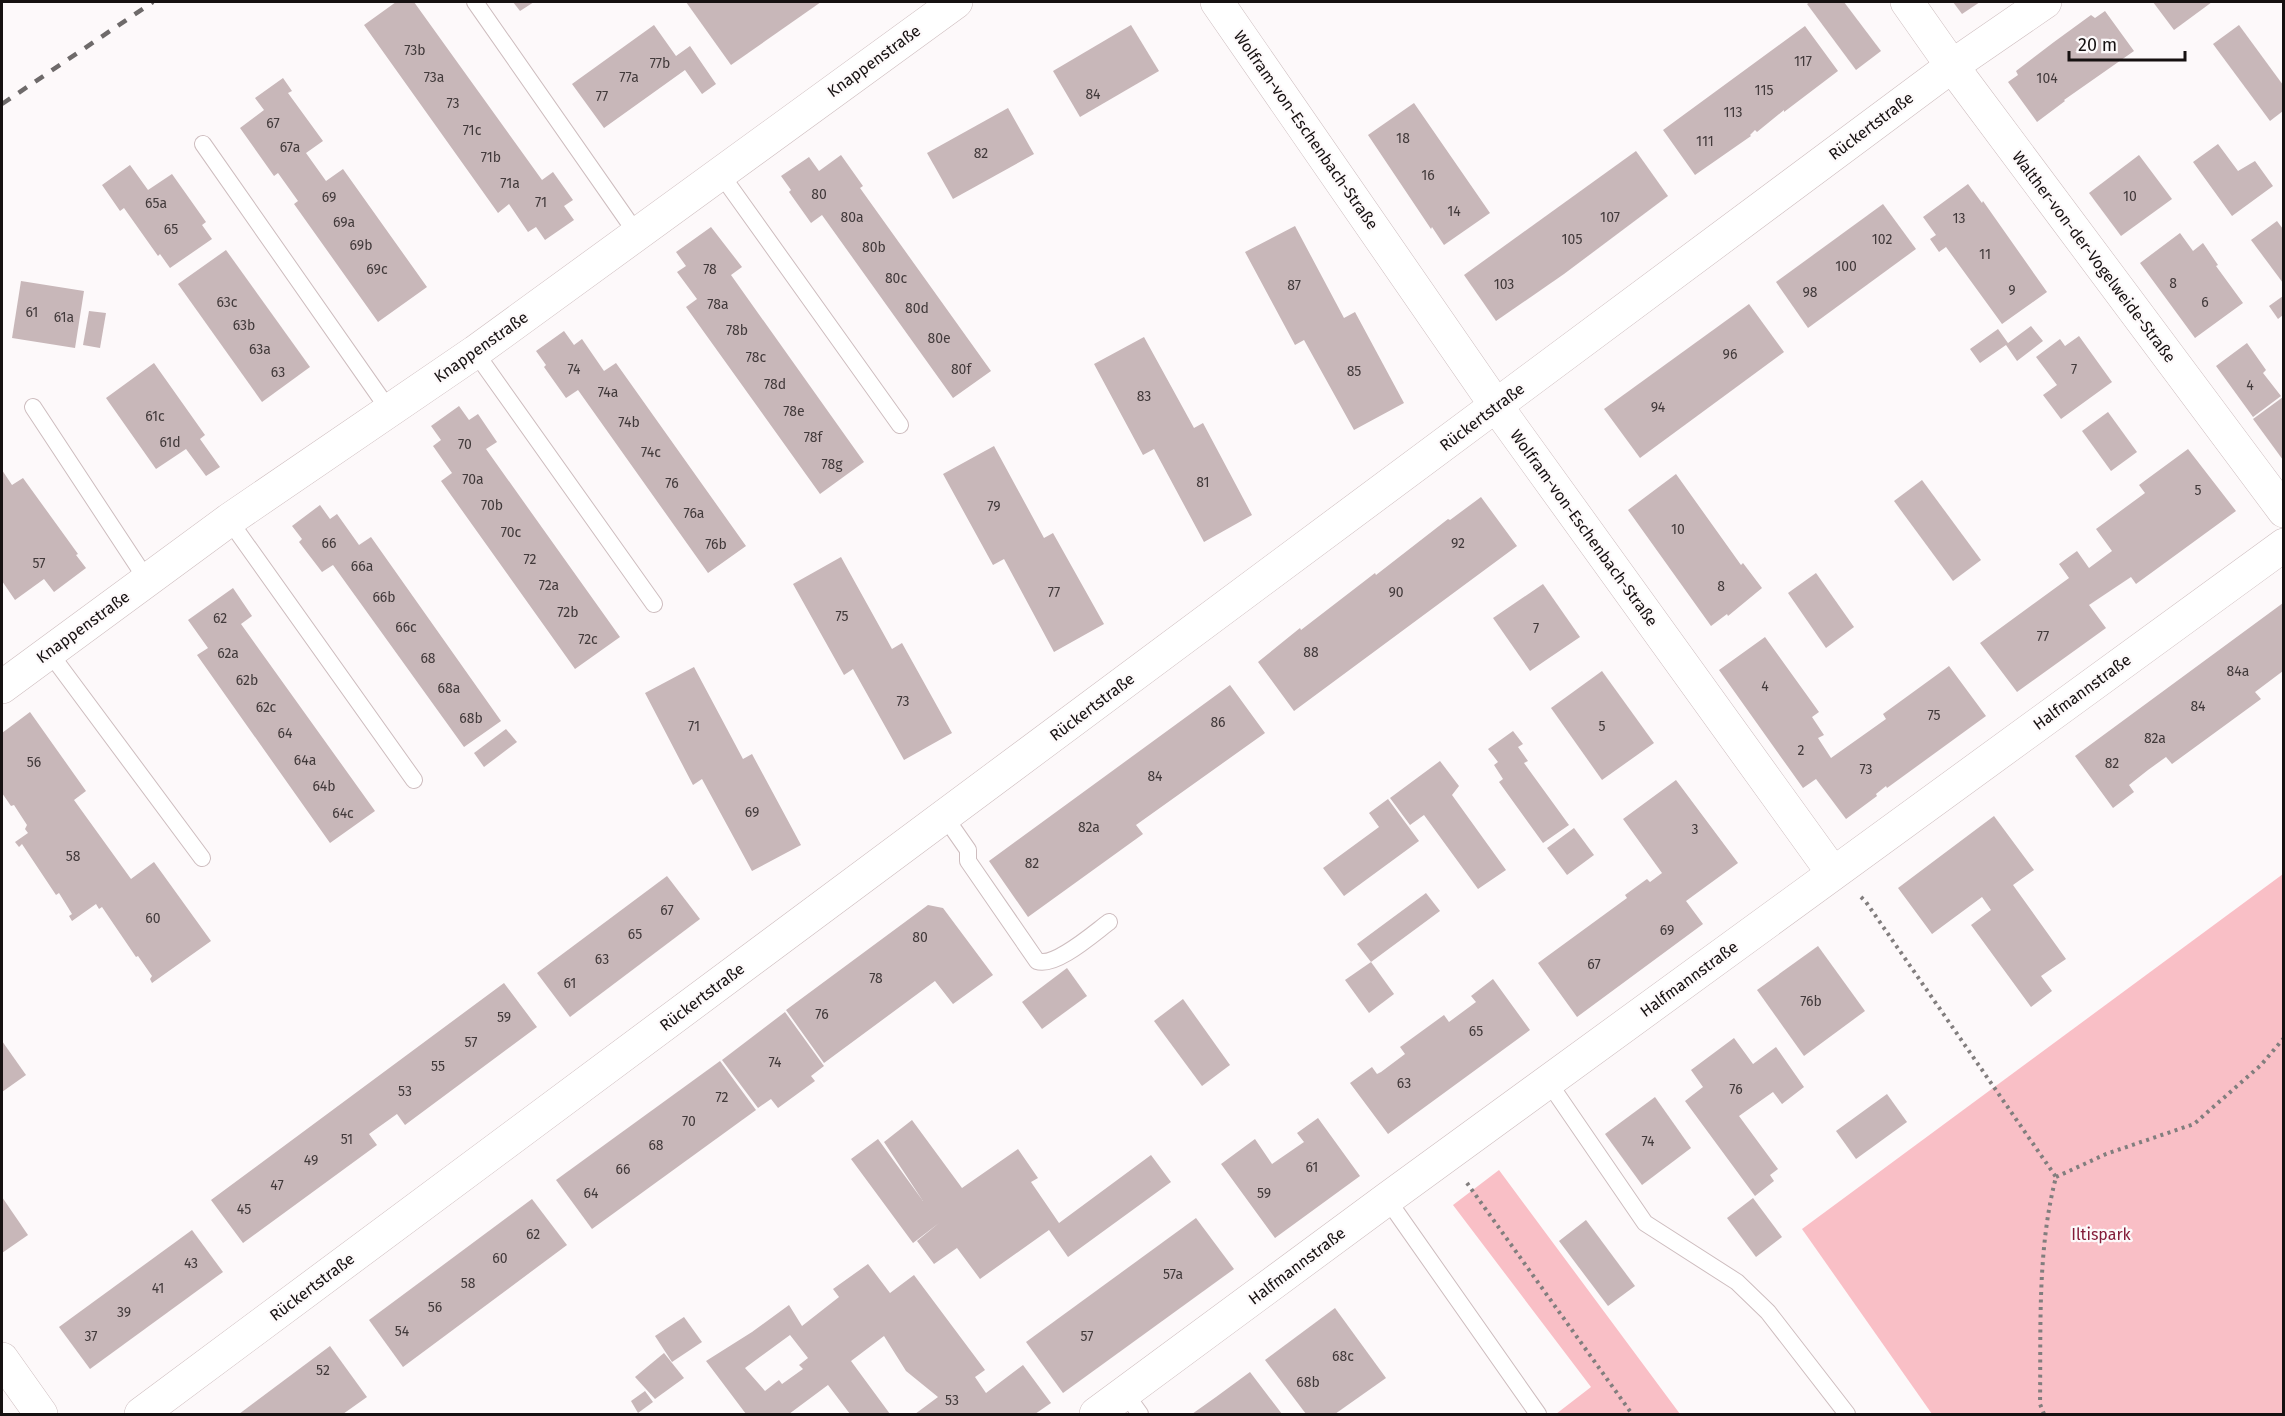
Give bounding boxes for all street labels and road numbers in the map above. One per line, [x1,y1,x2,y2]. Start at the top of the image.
street label: Knappenstraße [824,21,924,101]
street label: Wolfram-von-Eschenbach-Straße [1230,27,1382,233]
street label: Rückertstraße [1825,88,1917,164]
street label: Walther-von-der-Vogelweide-Straße [2008,148,2180,366]
street label: Knappenstraße [430,308,532,386]
street label: Rückertstraße [1436,379,1528,455]
street label: Wolfram-von-Eschenbach-Straße [1506,426,1662,630]
street label: Knappenstraße [33,587,133,667]
street label: Halfmannstraße [2029,650,2135,734]
street label: Rückertstraße [1046,669,1138,745]
street label: Halfmannstraße [1636,937,1742,1021]
street label: Rückertstraße [656,959,748,1035]
street label: Halfmannstraße [1245,1223,1349,1309]
street label: Rückertstraße [266,1249,358,1325]

